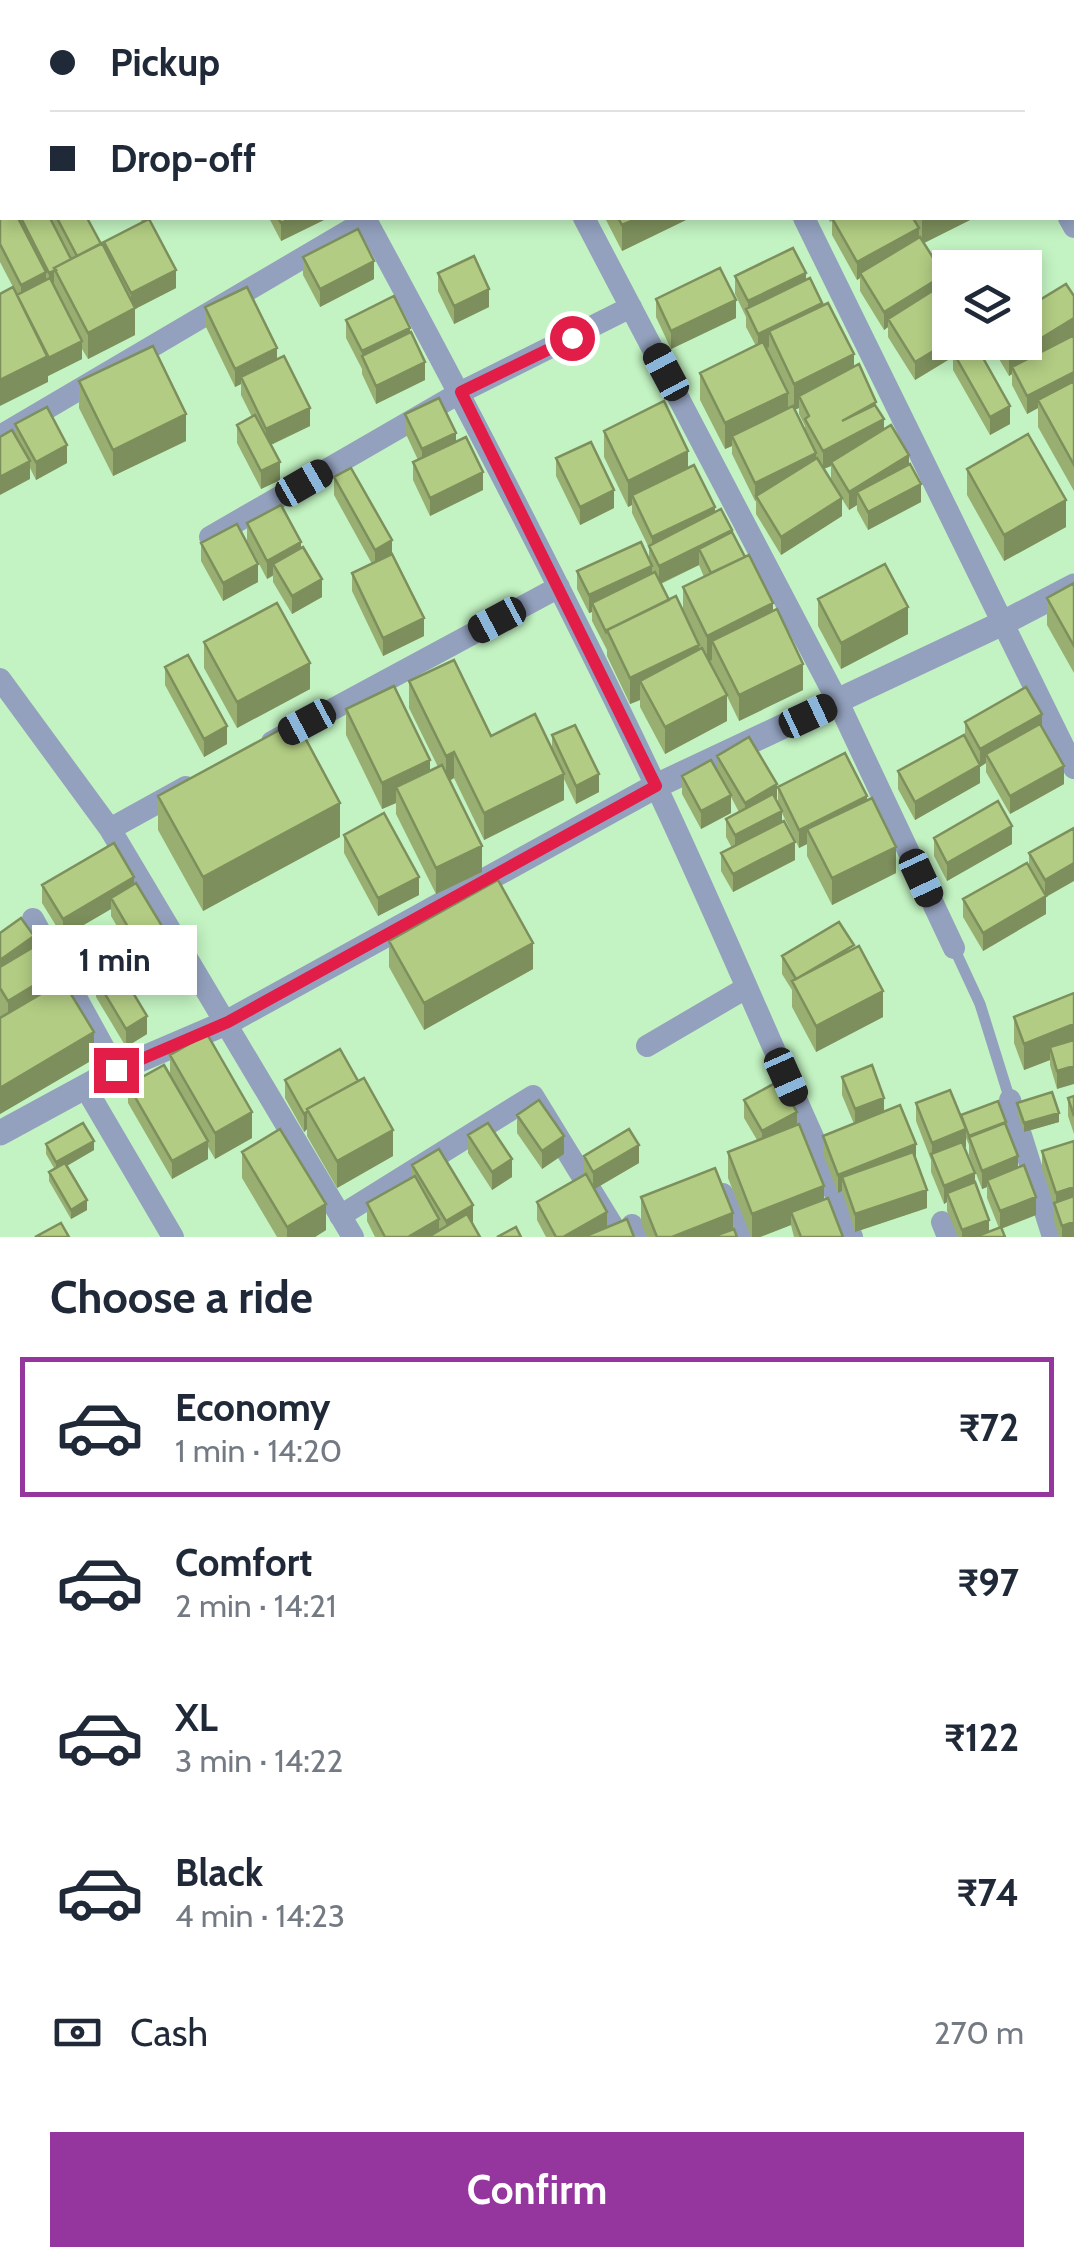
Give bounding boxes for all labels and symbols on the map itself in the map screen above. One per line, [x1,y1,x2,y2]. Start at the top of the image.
route start [550,316,595,361]
car [639,338,693,406]
car [271,455,337,511]
car [463,593,531,647]
car [774,690,842,742]
car [273,695,341,749]
car [895,844,947,912]
callout: 1 min [34,925,198,995]
car [760,1043,812,1111]
route end [94,1048,139,1093]

